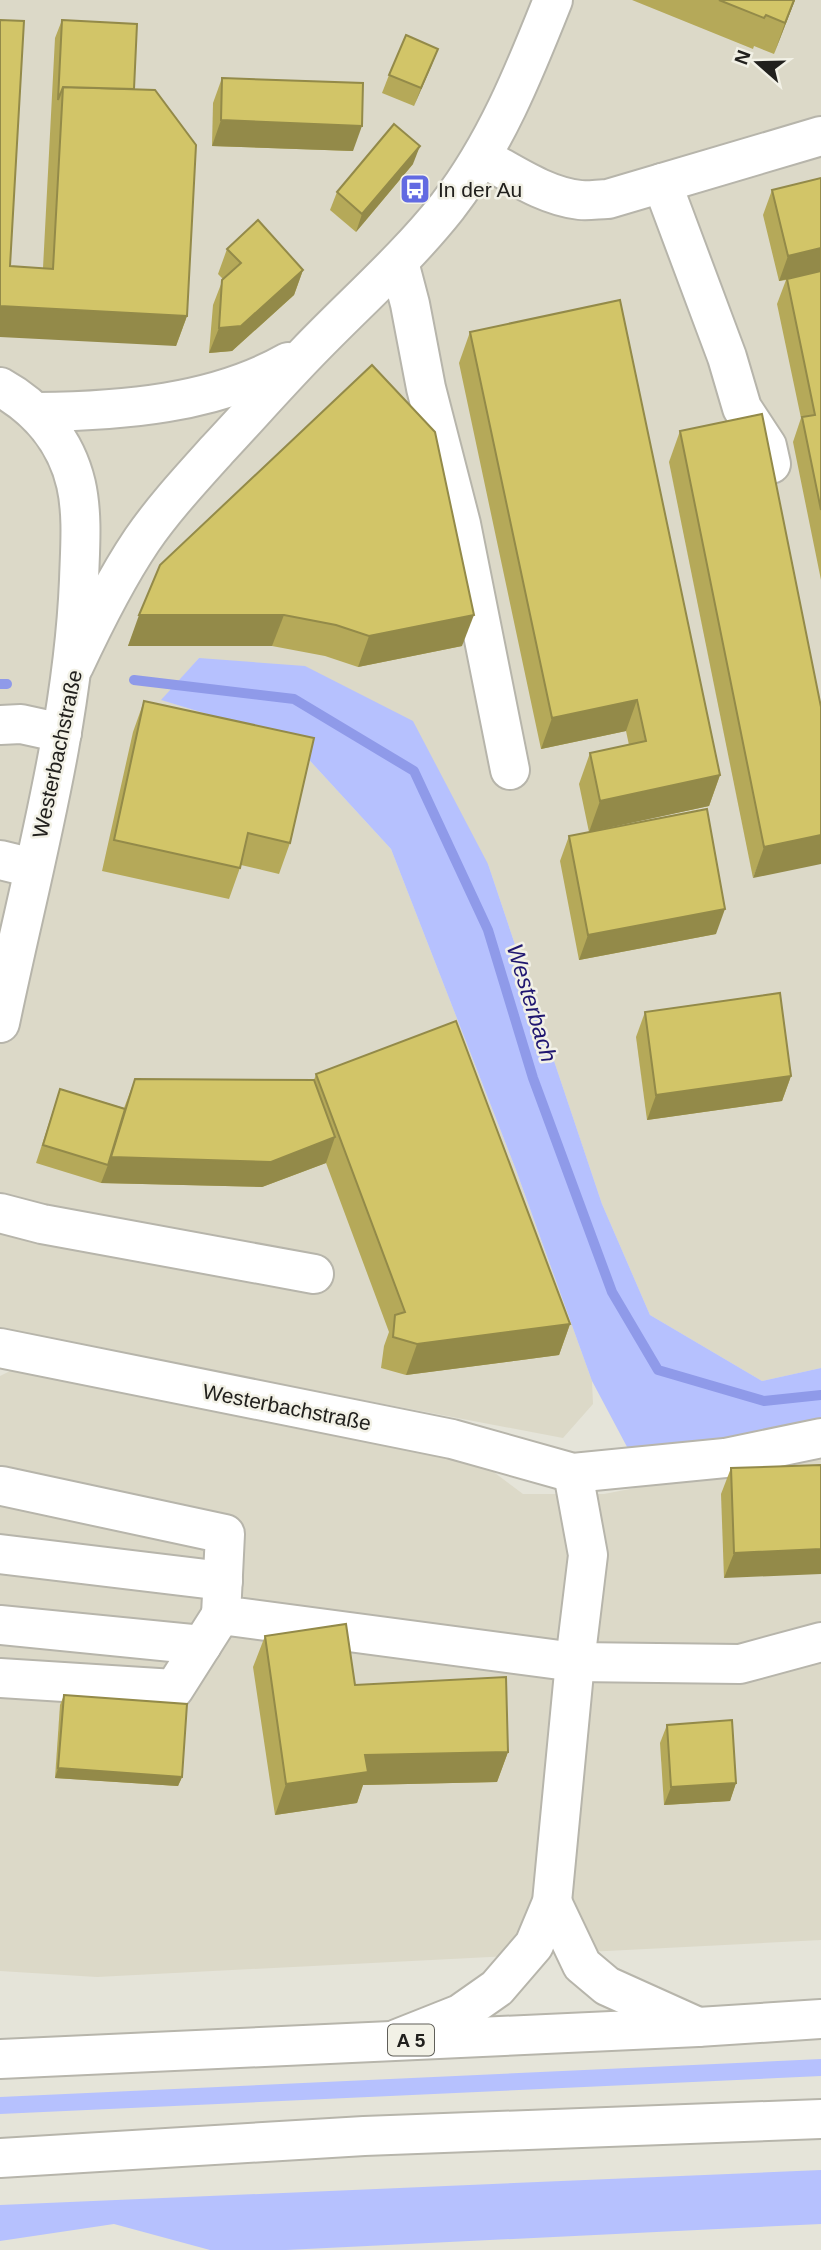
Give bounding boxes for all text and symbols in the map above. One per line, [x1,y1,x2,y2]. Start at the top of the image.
north arrow [723,28,793,98]
text: N [730,47,755,67]
bus stop icon: In der Au [398,172,432,206]
place label: In der Au [438,178,522,201]
street label: Westerbachstraße [28,668,86,840]
water label: Westerbach [502,941,562,1065]
street label: Westerbachstraße [201,1379,373,1435]
road number: A 5 [388,2024,434,2056]

